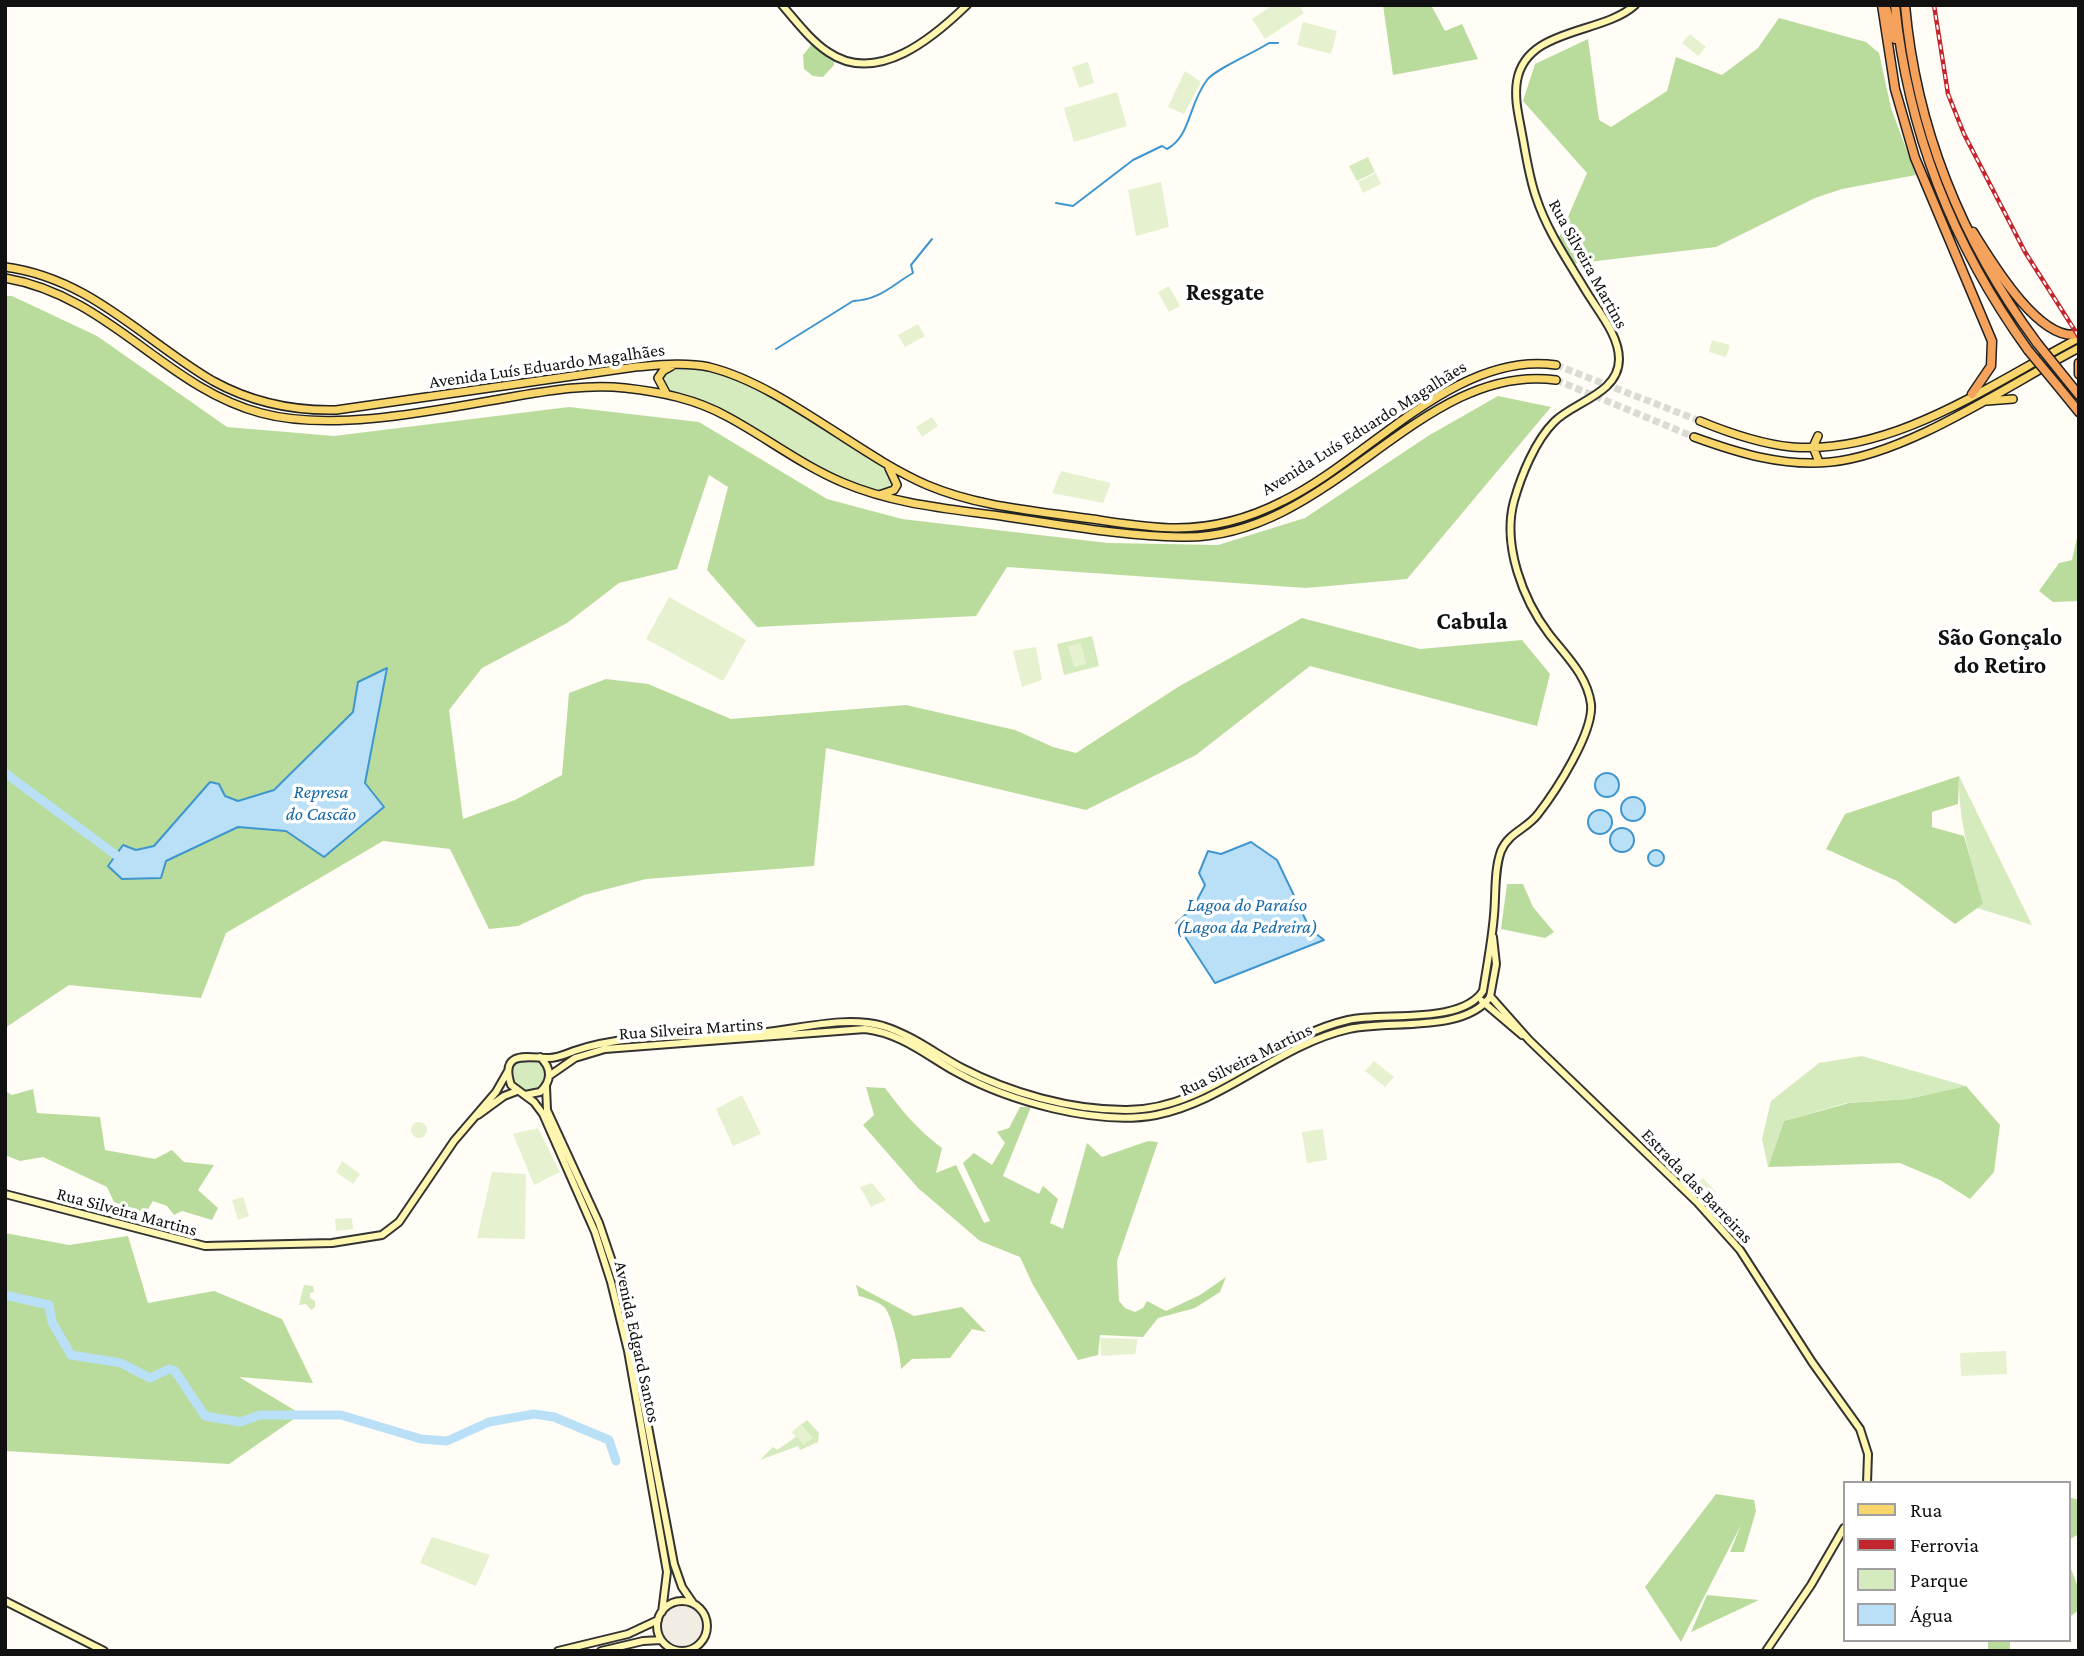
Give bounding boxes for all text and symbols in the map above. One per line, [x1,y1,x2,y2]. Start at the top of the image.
street label: Rua Silveira Martins [1544,196,1632,332]
district label: Resgate [1186,279,1264,307]
street label: Avenida Luís Eduardo Magalhães [428,339,666,393]
street label: Avenida Luís Eduardo Magalhães [1257,356,1471,500]
district label: Cabula [1436,608,1508,636]
district label: São Gonçalo do Retiro [1938,624,2062,680]
water label: Represa do Cascão [286,781,356,825]
water label: Lagoa do Paraíso (Lagoa da Pedreira) [1176,894,1318,938]
street label: Rua Silveira Martins [618,1013,764,1045]
street label: Rua Silveira Martins [1176,1019,1316,1101]
street label: Estrada das Barreiras [1637,1124,1757,1248]
street label: Rua Silveira Martins [54,1183,200,1241]
street label: Avenida Edgard Santos [609,1259,665,1425]
legend [1842,1481,2070,1642]
text: Rua [1910,1498,1942,1522]
text: Ferrovia [1910,1533,1979,1557]
text: Parque [1910,1568,1968,1592]
text: Água [1910,1603,1953,1627]

